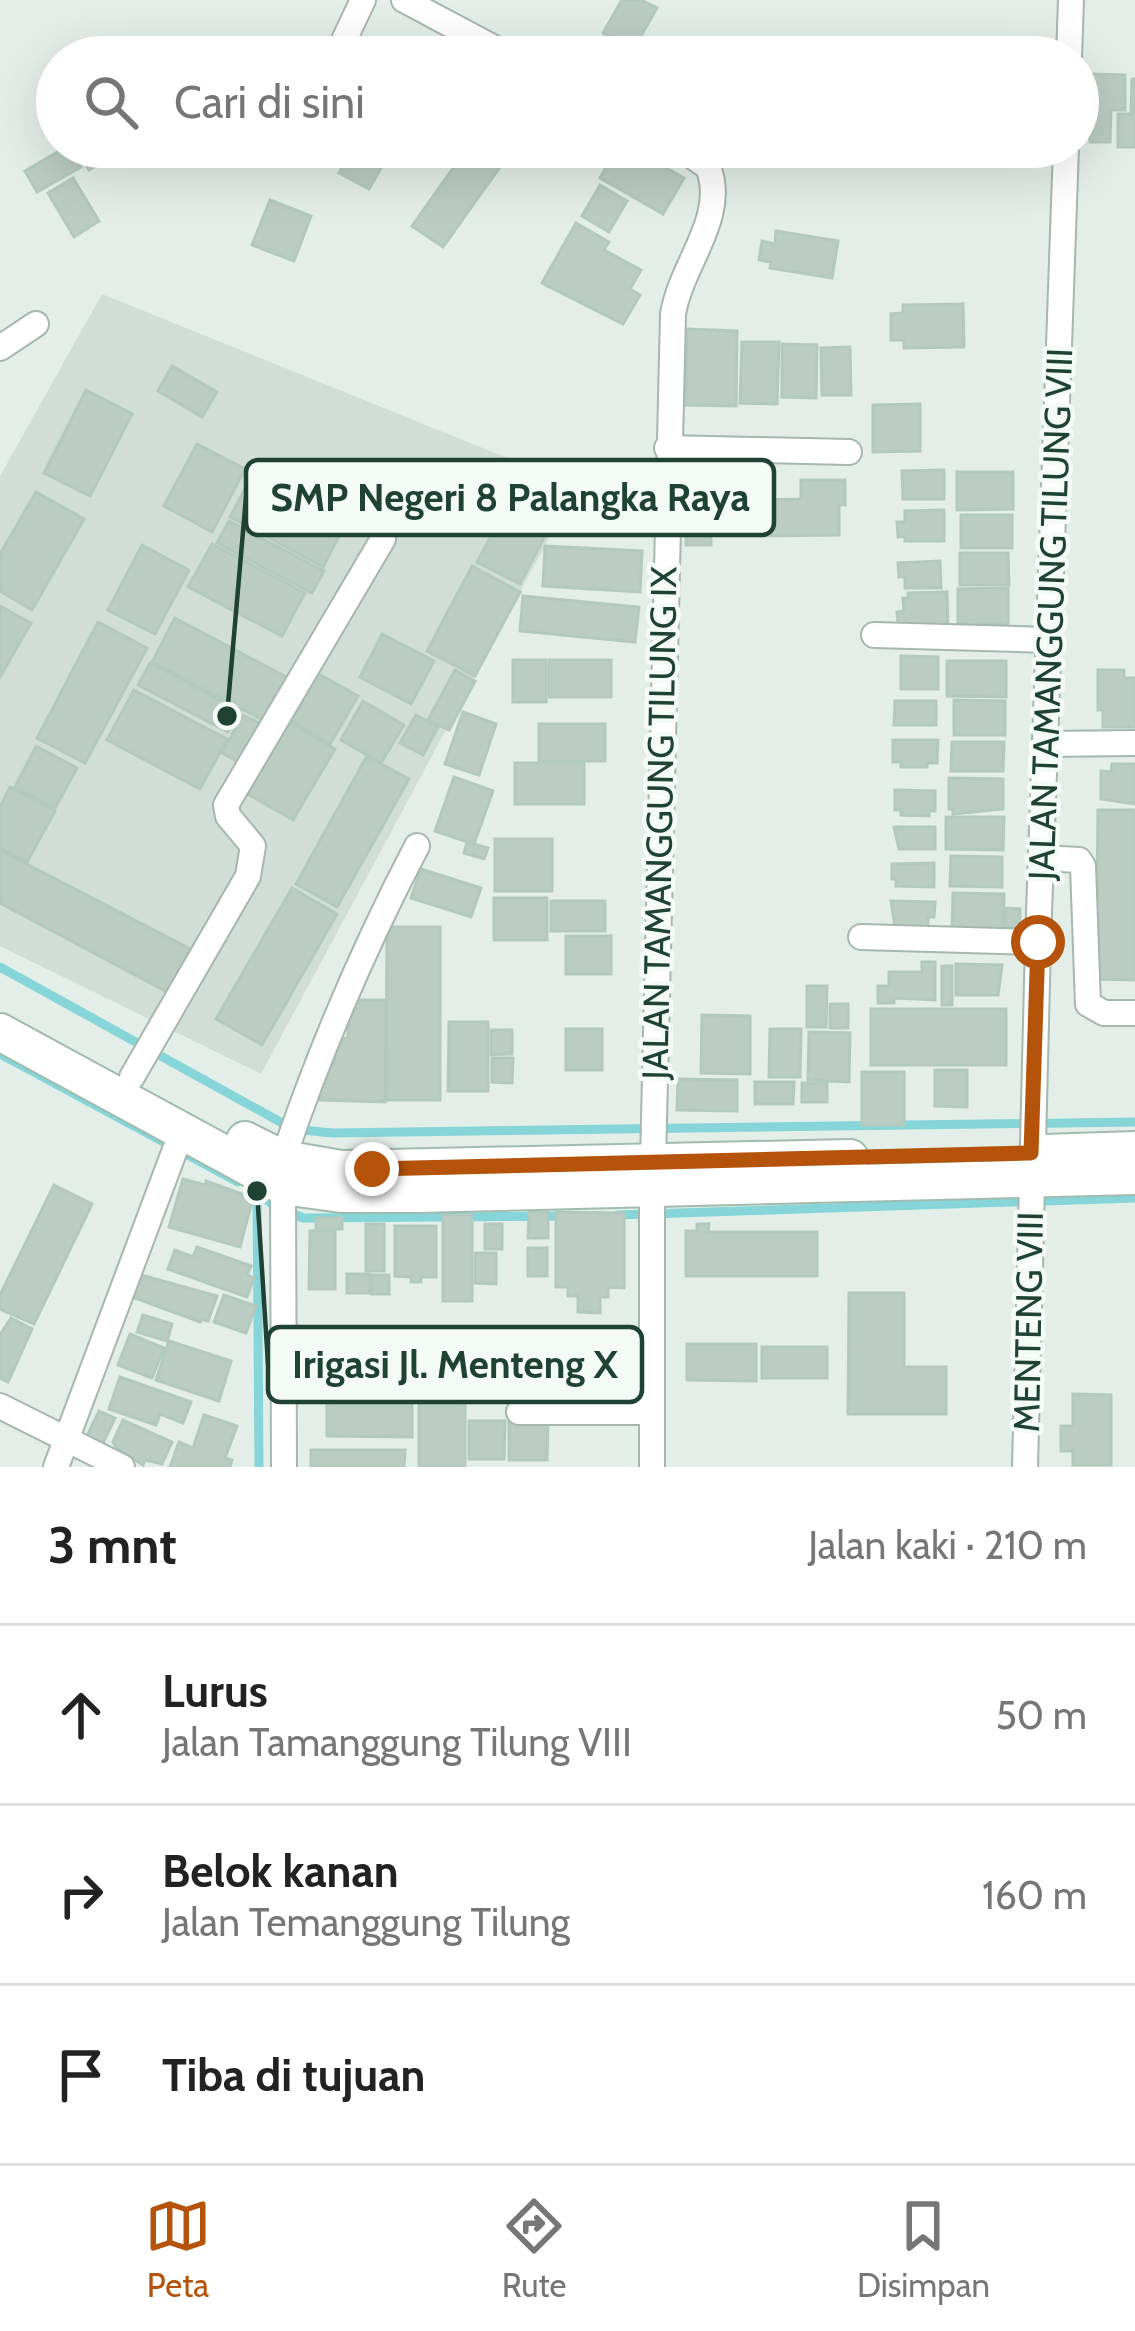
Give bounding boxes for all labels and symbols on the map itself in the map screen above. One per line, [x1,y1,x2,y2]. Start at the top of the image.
street label: JALAN TAMANGGUNG TILUNG VIII [1019,347,1081,882]
callout: SMP Negeri 8 Palangka Raya [246,460,774,535]
text: SMP Negeri 8 Palangka Raya [270,473,750,521]
street label: JALAN TAMANGGUNG TILUNG IX [633,565,685,1081]
route start [1011,915,1065,969]
route end [345,1142,399,1196]
street label: MENTENG VIII [1004,1211,1052,1433]
callout: Irigasi Jl. Menteng X [268,1327,642,1402]
text: Irigasi Jl. Menteng X [292,1340,619,1388]

